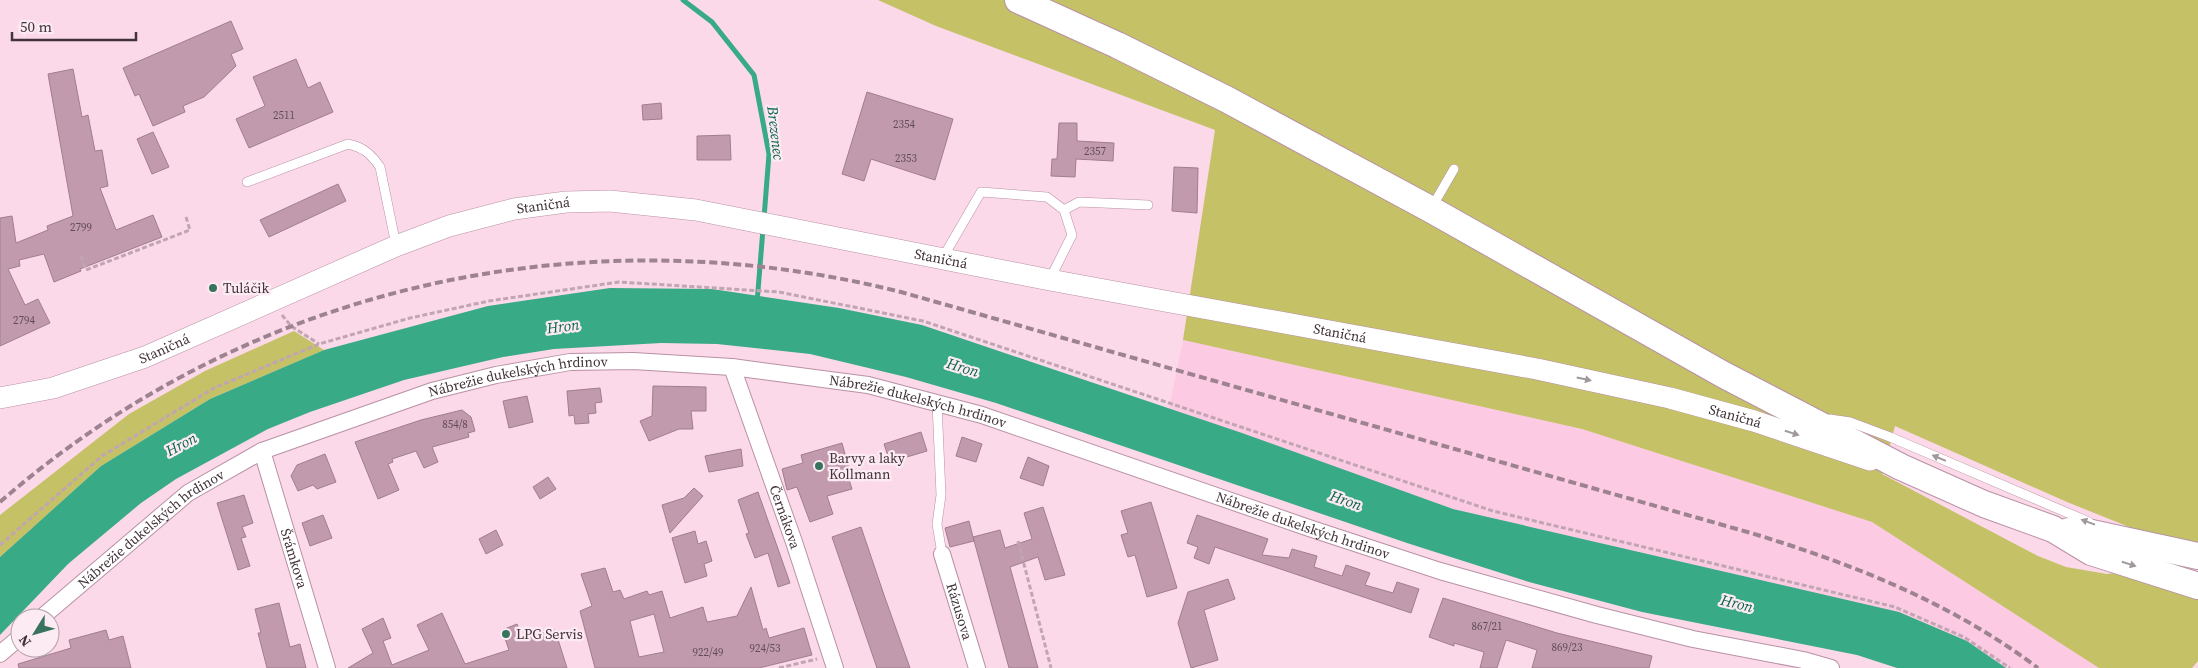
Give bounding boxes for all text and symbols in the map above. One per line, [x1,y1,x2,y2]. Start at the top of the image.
scale bar [12,10,136,42]
text: 50 m [20,16,52,37]
water label: Brezenec [762,104,790,162]
house number: 2511 [273,108,295,123]
house number: 2354 [893,117,915,132]
house number: 2357 [1084,144,1106,159]
house number: 2353 [895,151,917,166]
street label: Staničná [515,192,571,219]
house number: 2799 [70,220,92,235]
street label: Staničná [913,243,970,274]
place label: Tuláčik [223,278,269,298]
marker: Tuláčik [207,282,219,294]
house number: 2794 [13,313,35,328]
water label: Hron [545,314,581,339]
street label: Staničná [1312,318,1369,348]
street label: Staničná [136,328,194,368]
street label: Nábrežie dukelských hrdinov [426,351,608,402]
water label: Hron [943,352,982,382]
street label: Nábrežie dukelských hrdinov [828,370,1009,433]
one-way arrow [1577,375,1592,383]
street label: Staničná [1707,399,1765,433]
house number: 854/8 [442,417,468,432]
water label: Hron [161,427,201,461]
one-way arrow [1785,429,1800,437]
place label: Barvy a laky Kollmann [829,448,906,484]
one-way arrow [1931,454,1946,462]
marker: Barvy a laky Kollmann [813,460,825,472]
street label: Nábrežie dukelských hrdinov [73,464,228,593]
street label: Černákova [765,482,806,552]
water label: Hron [1326,484,1365,515]
street label: Nábrežie dukelských hrdinov [1213,487,1392,564]
one-way arrow [2081,518,2096,525]
street label: Šrámkova [276,526,313,592]
one-way arrow [2121,561,2136,568]
street label: Rázusova [941,580,978,643]
water label: Hron [1718,589,1756,617]
north arrow [10,608,60,658]
house number: 867/21 [1471,619,1503,634]
place label: LPG Servis [516,624,583,644]
marker: LPG Servis [500,628,512,640]
text: N [14,631,36,651]
house number: 869/23 [1551,640,1583,655]
house number: 924/53 [749,641,781,656]
house number: 922/49 [692,645,724,660]

